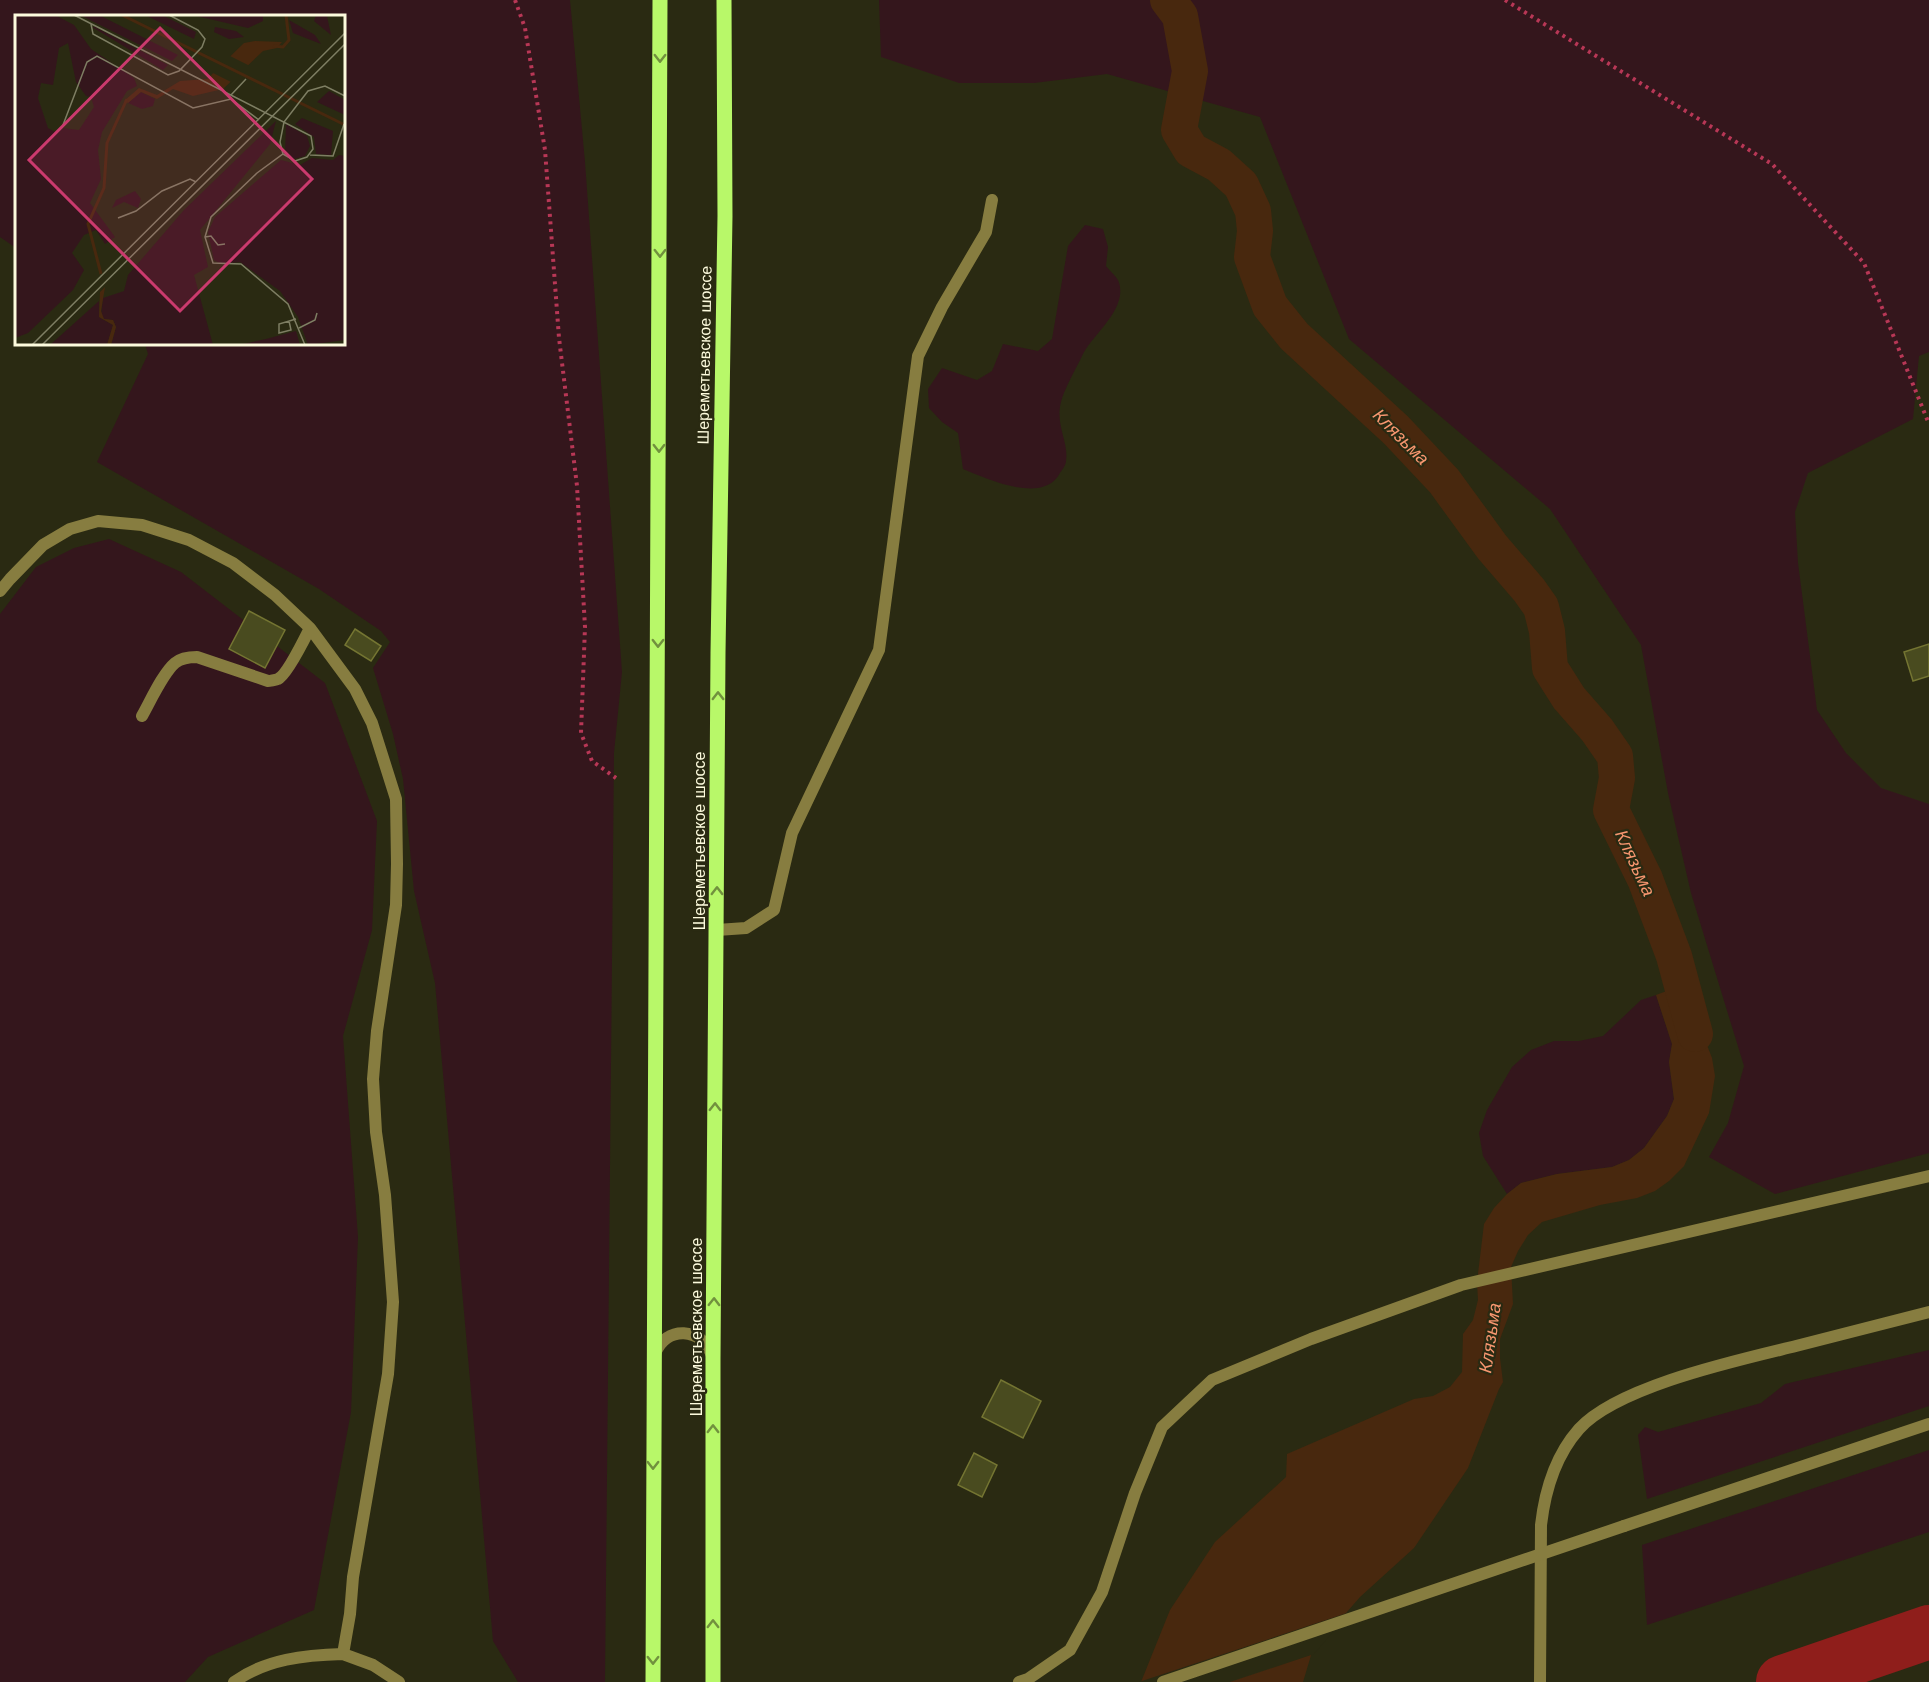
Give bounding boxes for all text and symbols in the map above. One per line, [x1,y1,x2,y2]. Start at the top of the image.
inset map [15,15,345,345]
one-way arrow [654,54,666,63]
one-way arrow [654,249,666,258]
street label: Шереметьевское шоссе [693,265,716,445]
water label: Клязьма [1369,404,1434,469]
one-way arrow [653,444,665,453]
one-way arrow [652,639,664,648]
one-way arrow [712,691,724,700]
street label: Шереметьевское шоссе [690,752,709,930]
water label: Клязьма [1611,826,1660,899]
one-way arrow [711,886,723,895]
one-way arrow [709,1102,722,1111]
street label: Шереметьевское шоссе [687,1238,706,1416]
one-way arrow [707,1297,720,1306]
water label: Клязьма [1474,1302,1505,1374]
one-way arrow [707,1424,719,1433]
one-way arrow [647,1461,659,1470]
one-way arrow [707,1619,719,1628]
one-way arrow [647,1656,659,1665]

